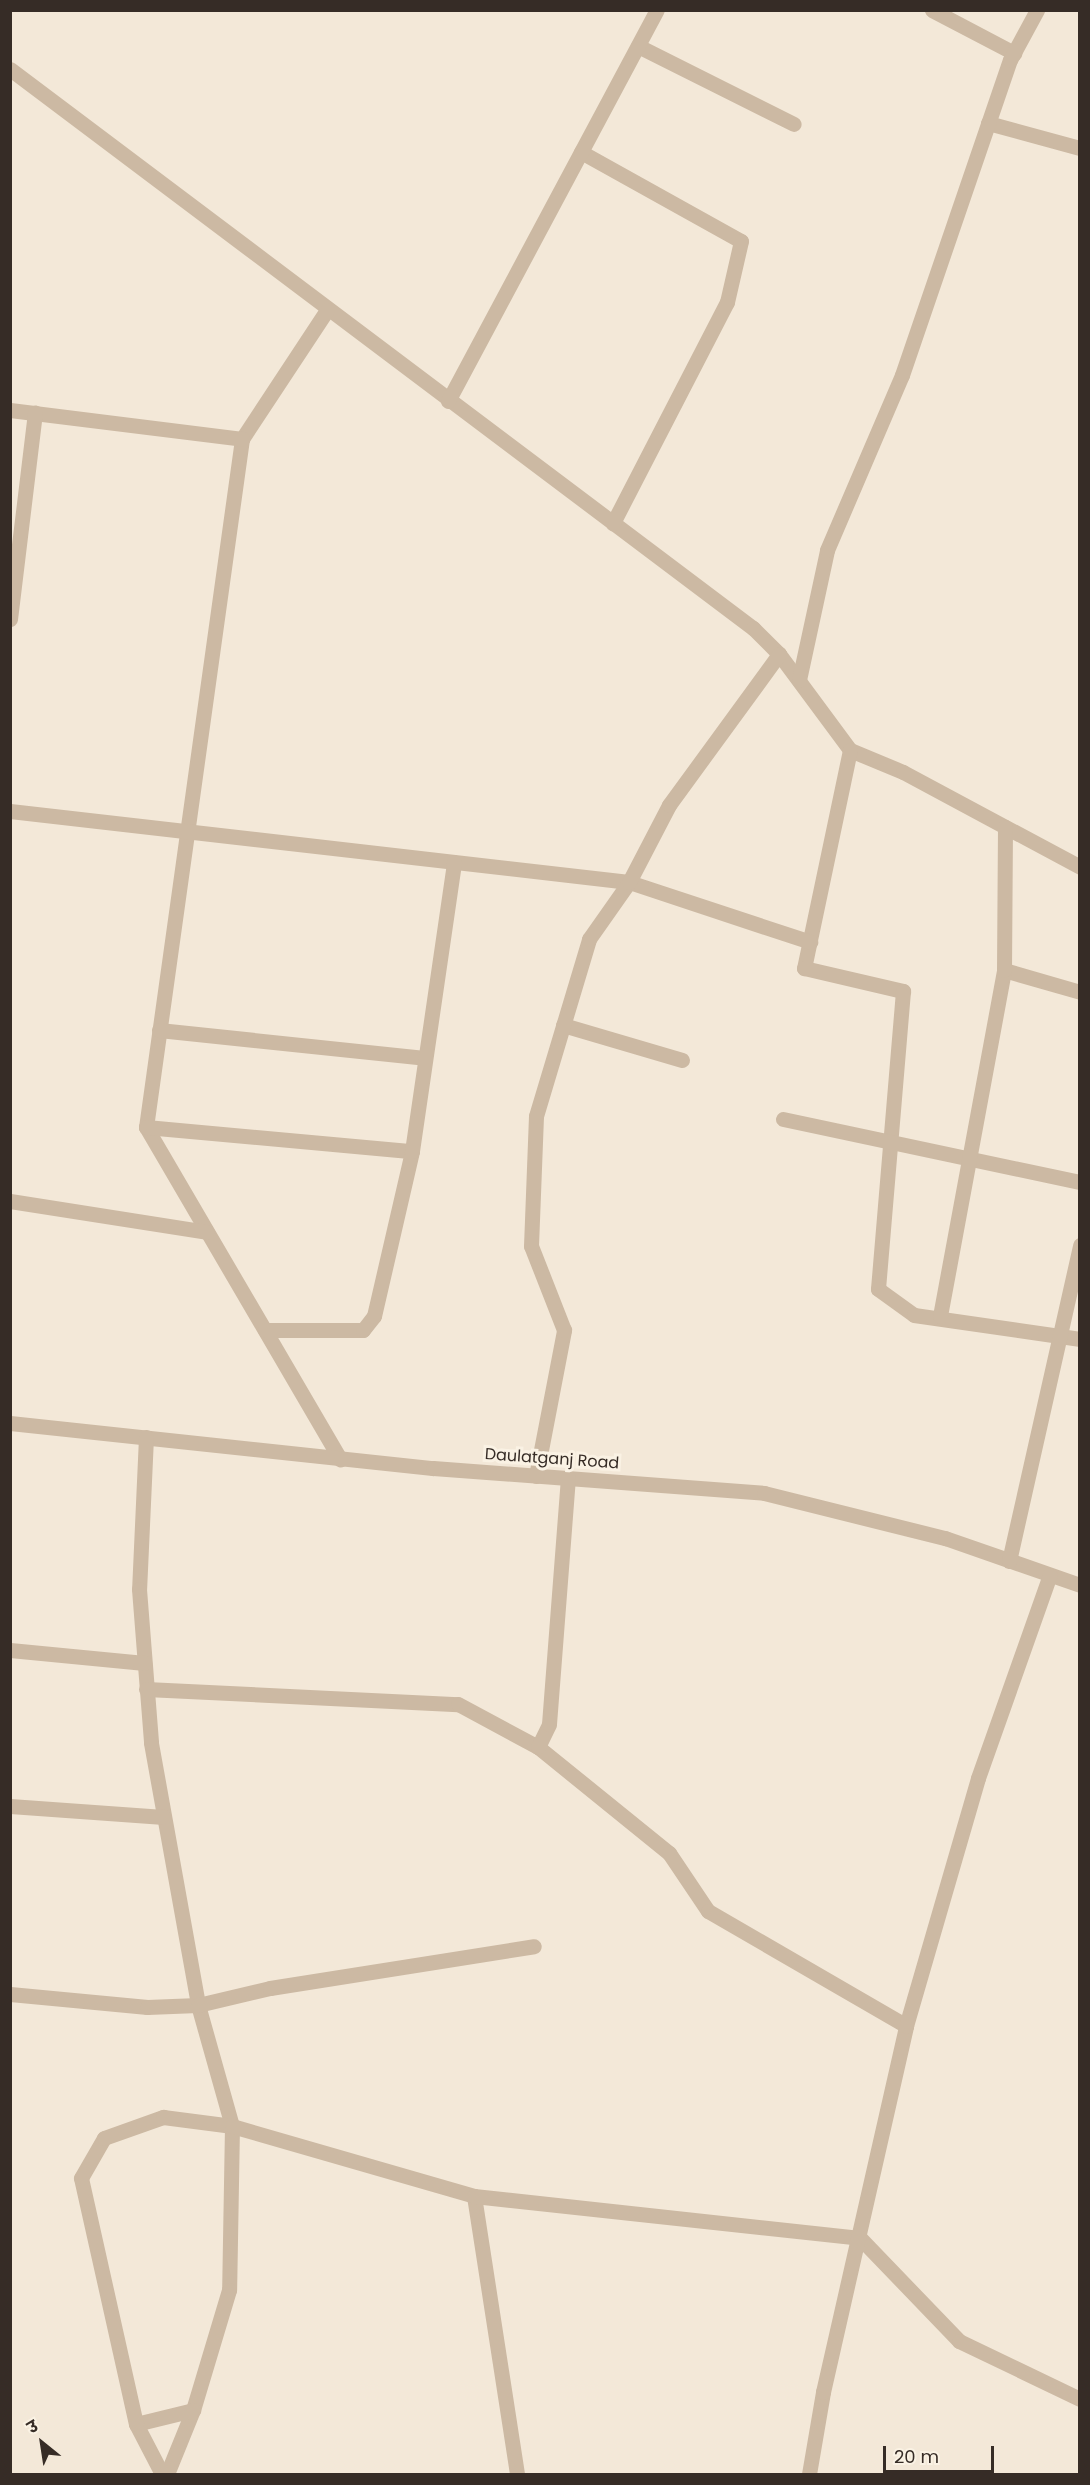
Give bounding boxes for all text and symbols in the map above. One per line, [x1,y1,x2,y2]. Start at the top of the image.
street label: Daulatganj Road [484,1445,620,1473]
north arrow [12,2413,72,2473]
text: उ [23,2415,42,2439]
scale bar [886,2434,997,2472]
text: 20 m [894,2444,939,2469]

